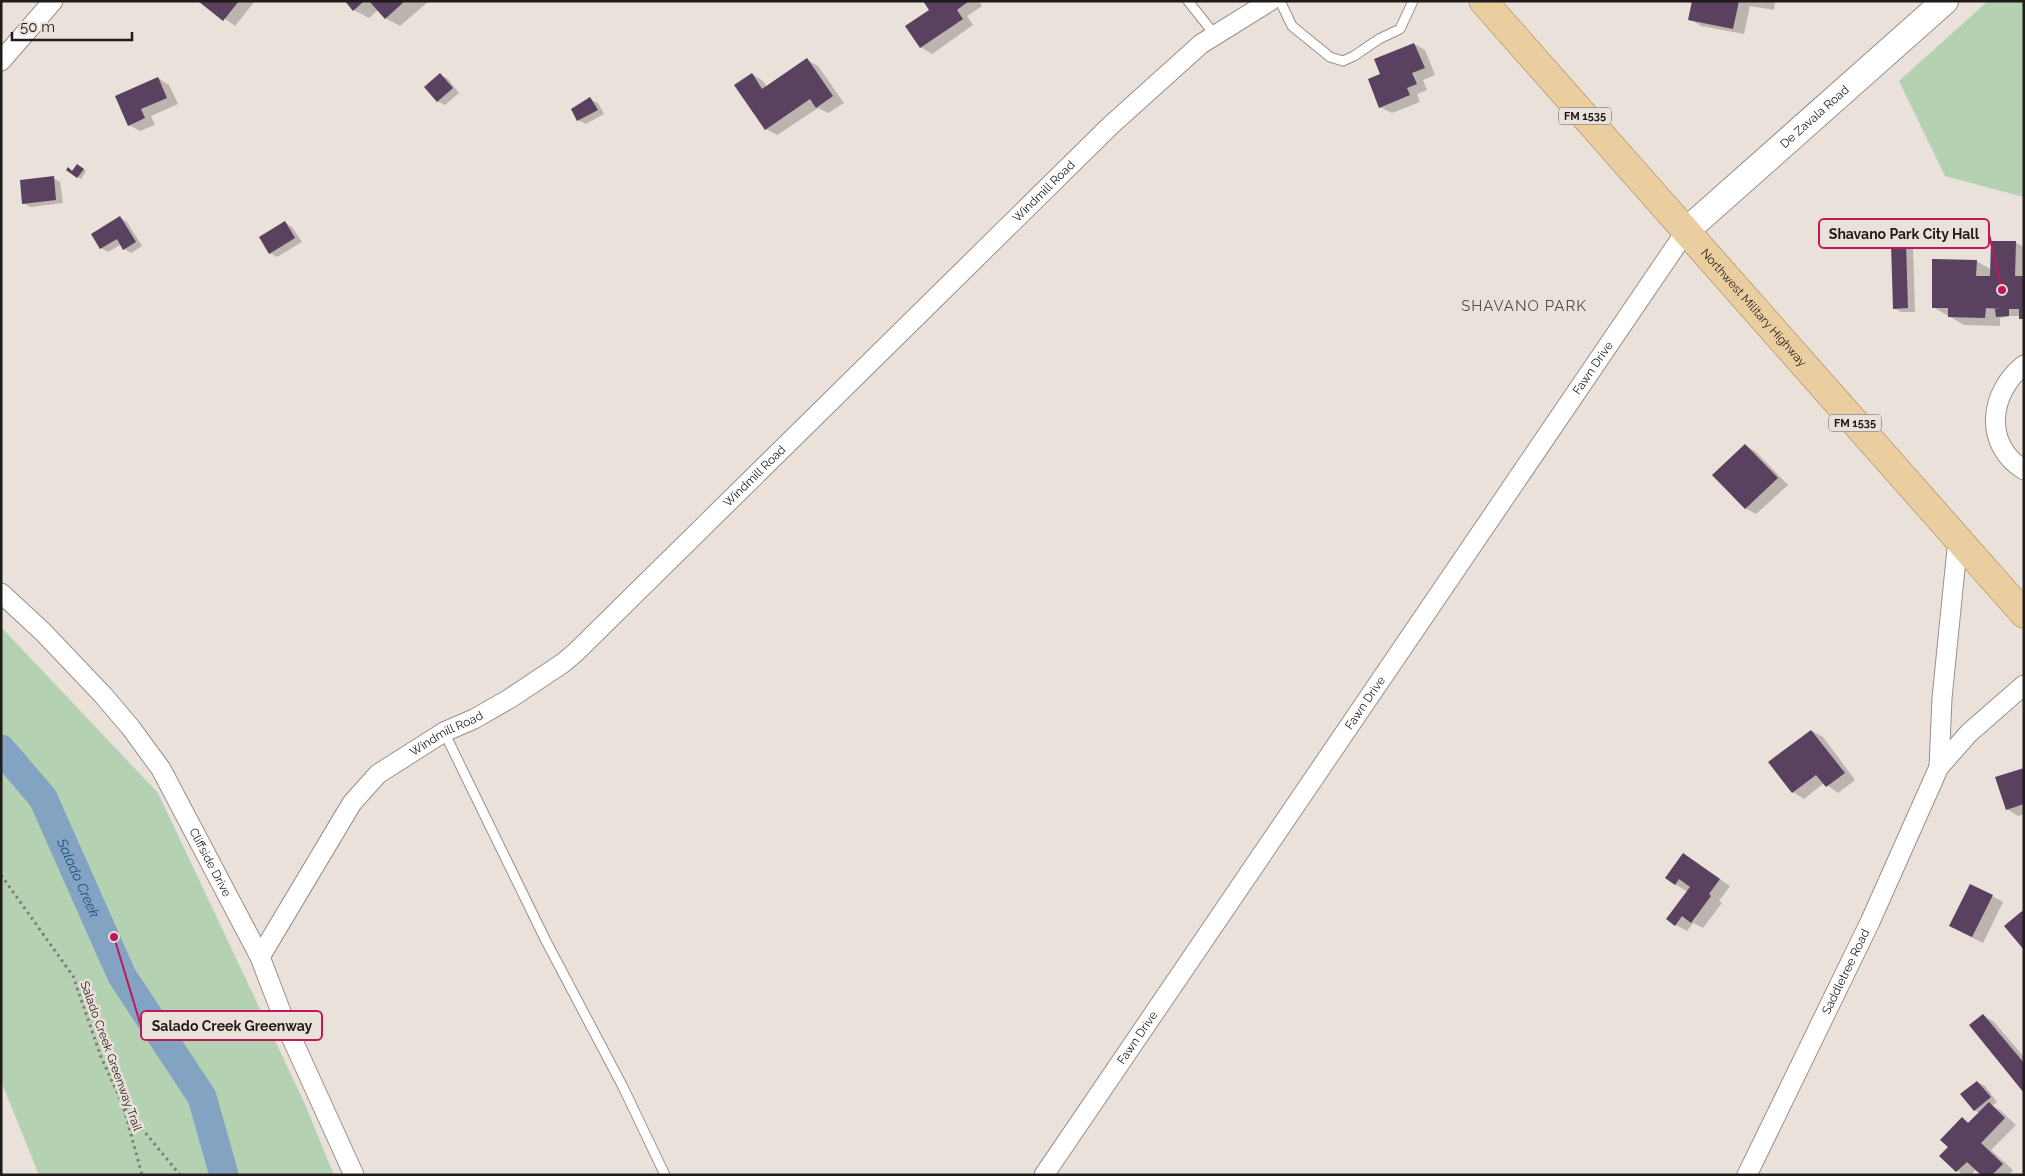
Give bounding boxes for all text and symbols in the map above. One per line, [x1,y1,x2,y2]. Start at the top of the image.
scale bar [12,10,132,42]
text: 50 m [20,18,55,36]
street label: De Zavala Road [1777,83,1852,151]
road number: FM 1535 [1559,108,1611,124]
street label: Windmill Road [1010,158,1078,225]
callout: Shavano Park City Hall [1819,219,1989,248]
text: Shavano Park City Hall [1829,226,1980,242]
street label: Northwest Military Highway [1698,246,1810,370]
district label: SHAVANO PARK [1461,297,1587,315]
street label: Fawn Drive [1570,339,1616,397]
road number: FM 1535 [1829,414,1881,432]
street label: Windmill Road [721,443,788,510]
street label: Fawn Drive [1342,674,1388,732]
street label: Windmill Road [407,708,486,759]
street label: Cliffside Drive [186,826,234,899]
water label: Salado Creek [54,835,103,920]
street label: Saddletree Road [1819,927,1872,1017]
street label: Salado Creek Greenway Trail [77,979,145,1133]
street label: Fawn Drive [1114,1009,1160,1067]
callout: Salado Creek Greenway [141,1011,322,1040]
text: Salado Creek Greenway [152,1018,312,1034]

